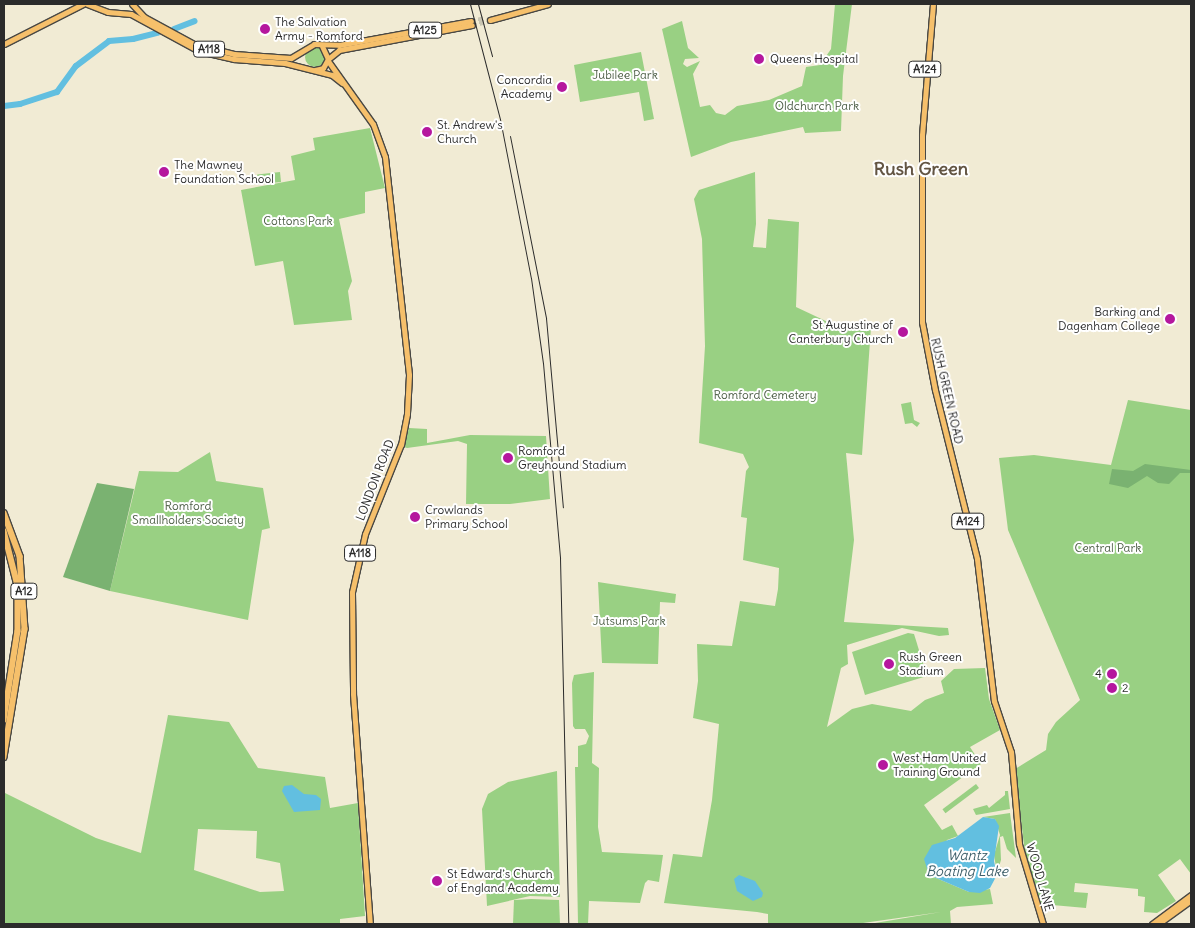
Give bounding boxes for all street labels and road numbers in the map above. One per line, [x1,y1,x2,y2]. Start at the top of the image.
road number: A125 [408,22,442,38]
road number: A118 [193,41,225,58]
road number: A124 [908,61,942,78]
street label: RUSH GREEN ROAD [928,337,966,445]
street label: LONDON ROAD [353,437,397,523]
road number: A124 [950,512,986,530]
road number: A118 [344,544,376,562]
road number: A12 [10,582,38,600]
street label: WOOD LANE [1023,841,1057,913]

